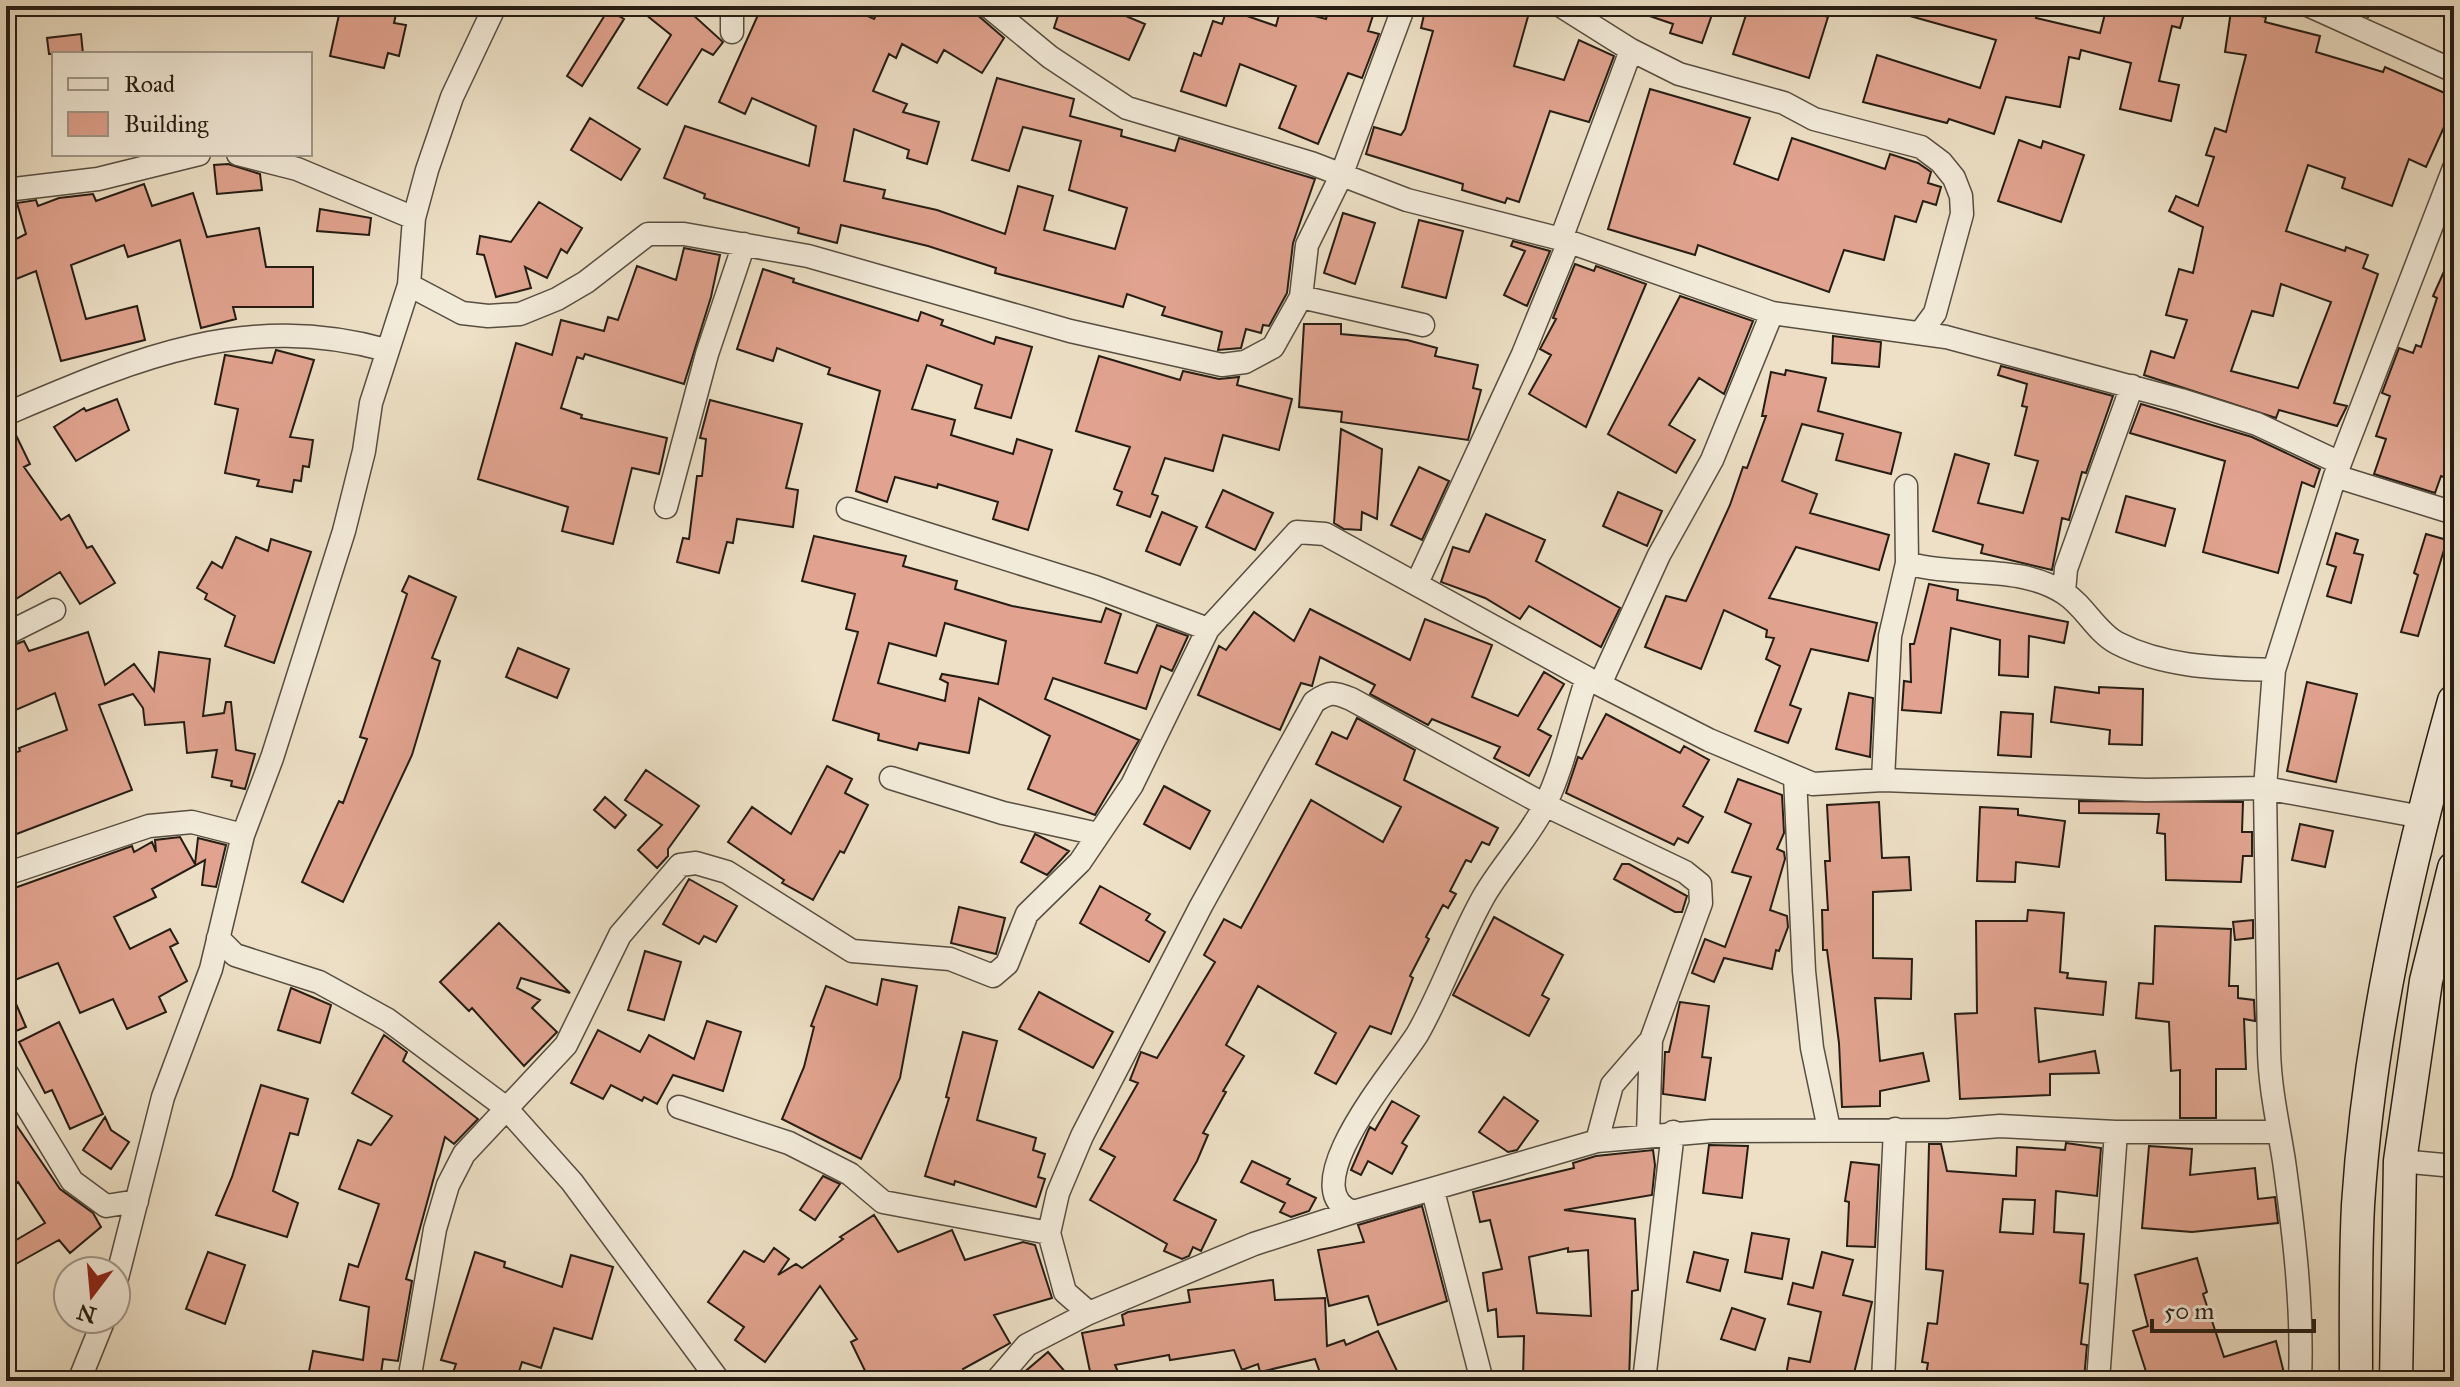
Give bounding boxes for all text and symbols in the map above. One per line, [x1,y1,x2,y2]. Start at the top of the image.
legend [52,52,312,156]
text: Road [124,69,175,99]
text: Building [124,109,209,139]
north arrow [52,1255,132,1335]
scale bar [2152,1283,2314,1333]
text: 50 m [2164,1296,2214,1326]
text: N [74,1298,99,1329]

